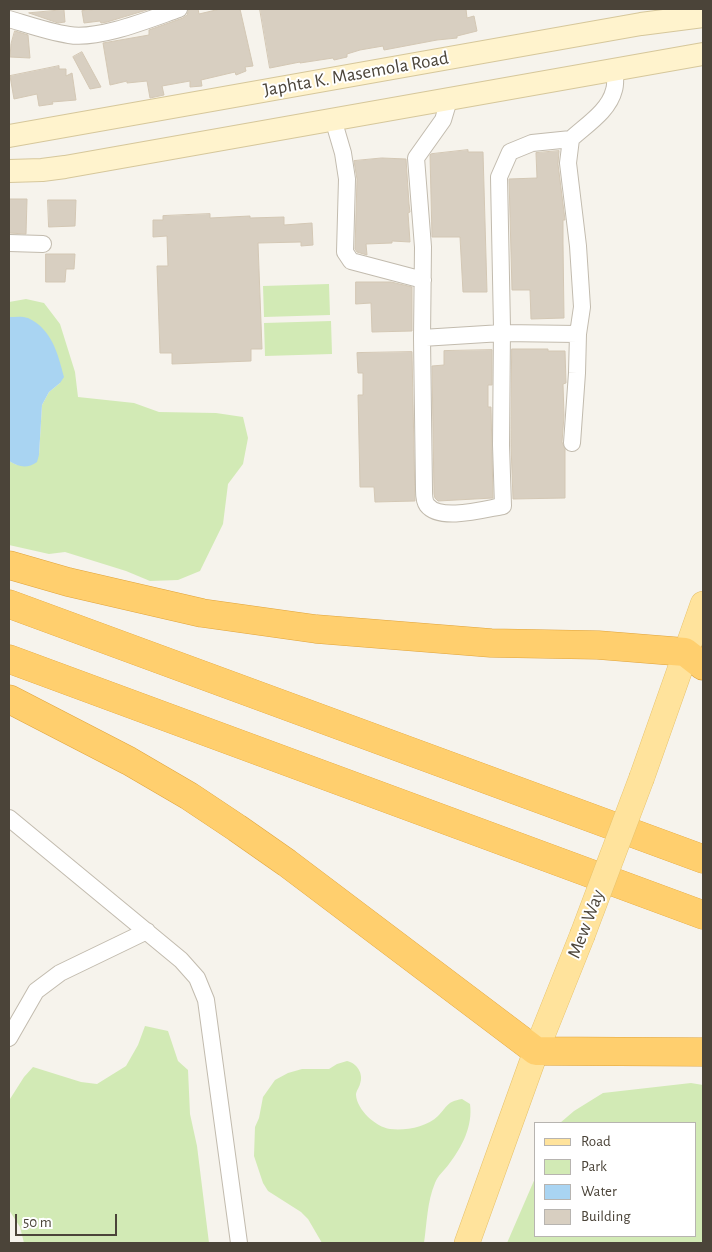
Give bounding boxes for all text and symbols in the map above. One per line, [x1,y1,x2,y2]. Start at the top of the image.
street label: Japhta K. Masemola Road [261,46,451,102]
street label: Mew Way [562,886,610,962]
legend [534,1122,697,1237]
text: Road [581,1134,611,1149]
text: Park [581,1159,607,1174]
text: Water [581,1184,617,1199]
scale bar [18,1204,120,1236]
text: Building [581,1209,631,1224]
text: 50 m [23,1215,52,1230]

